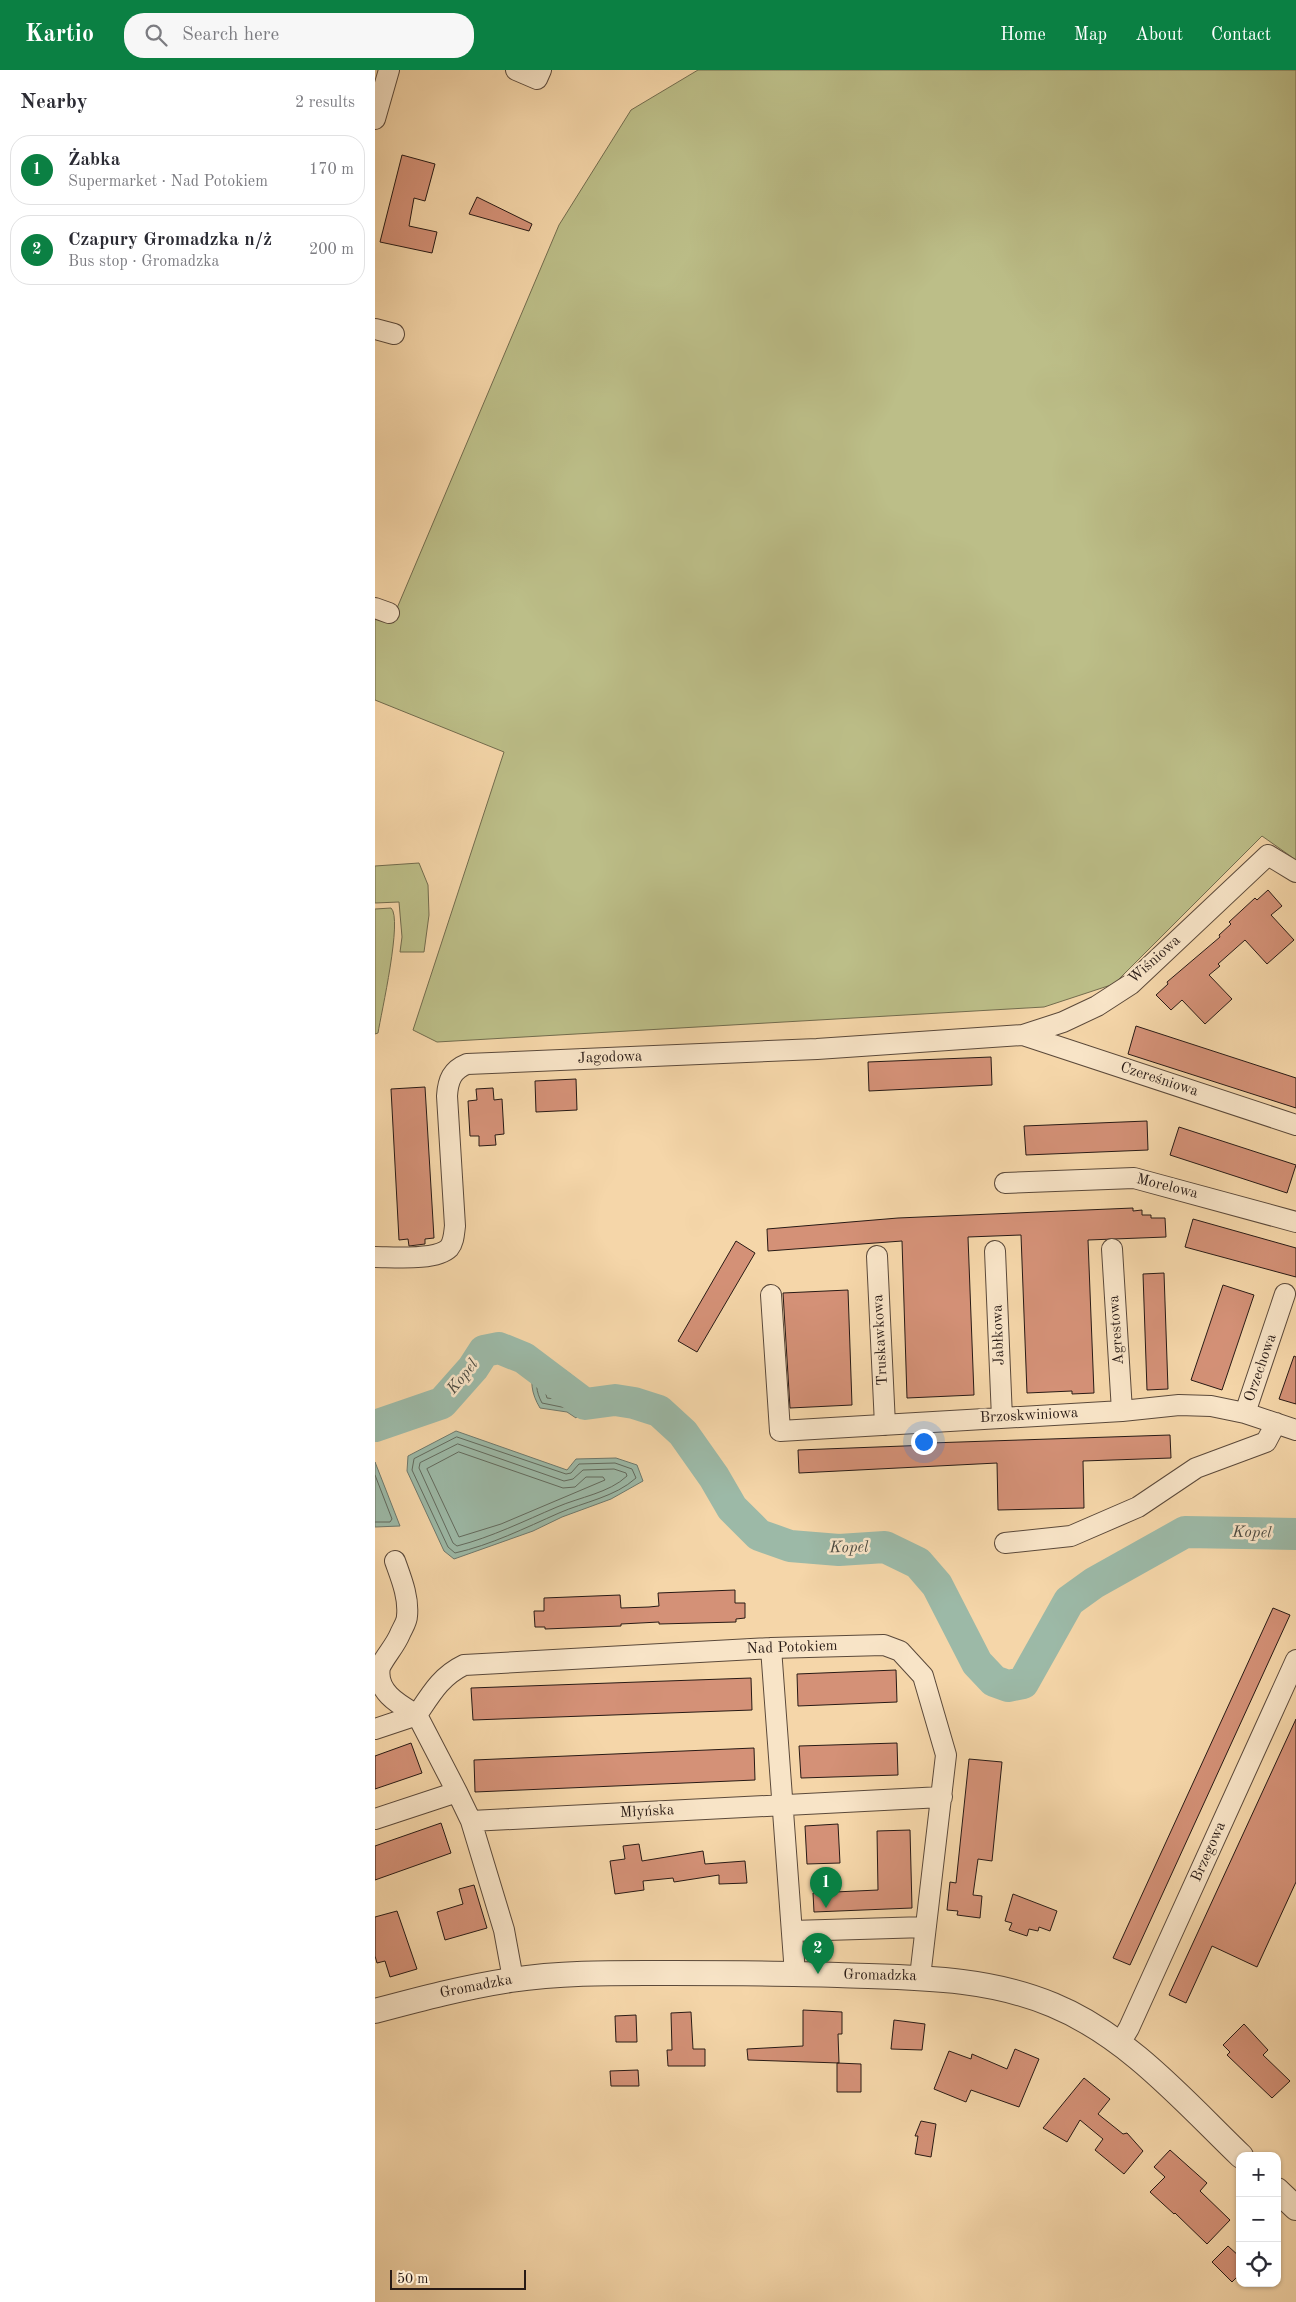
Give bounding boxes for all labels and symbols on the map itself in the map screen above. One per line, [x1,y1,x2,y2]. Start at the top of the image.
street label: Wiśniowa [1126,933,1184,987]
street label: Jagodowa [577,1049,643,1067]
street label: Czereśniowa [1118,1060,1200,1100]
street label: Morelowa [1135,1172,1200,1202]
street label: Truskawkowa [871,1293,891,1386]
street label: Agrestowa [1107,1294,1127,1366]
street label: Jabłkowa [990,1304,1008,1366]
street label: Orzechowa [1242,1332,1280,1404]
water label: Kopel [444,1356,482,1398]
street label: Brzoskwiniowa [979,1406,1079,1426]
your location [911,1429,937,1455]
water label: Kopel [1231,1525,1272,1541]
water label: Kopel [828,1540,869,1556]
street label: Nad Potokiem [746,1639,838,1657]
street label: Młyńska [619,1803,675,1821]
street label: Brzegowa [1189,1819,1229,1884]
pin: 1 [810,1867,842,1908]
pin: 2 [802,1933,834,1974]
street label: Gromadzka [843,1968,917,1984]
street label: Gromadzka [439,1973,514,2001]
scale bar [390,2267,526,2290]

